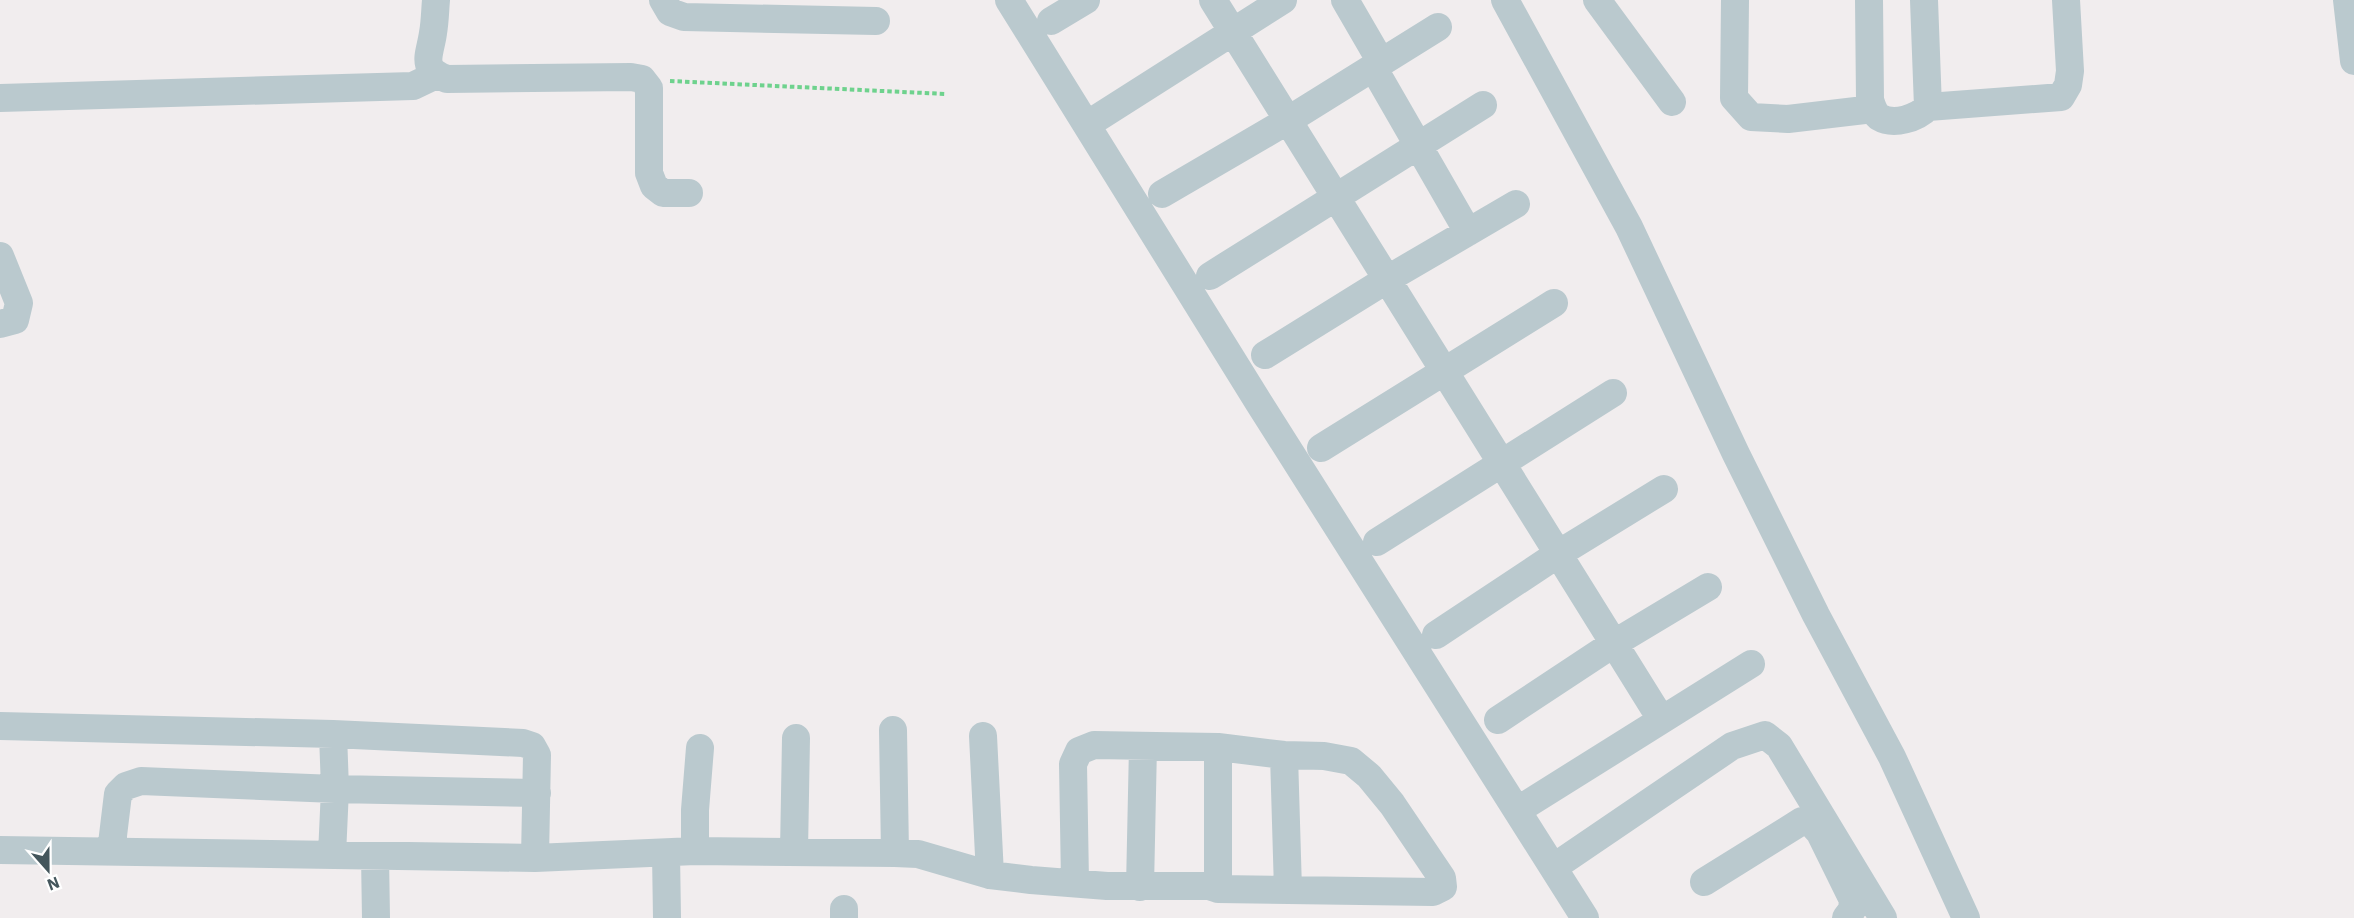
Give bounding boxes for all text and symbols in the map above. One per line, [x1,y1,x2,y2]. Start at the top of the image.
north arrow [18,840,78,900]
text: N [44,873,62,895]

